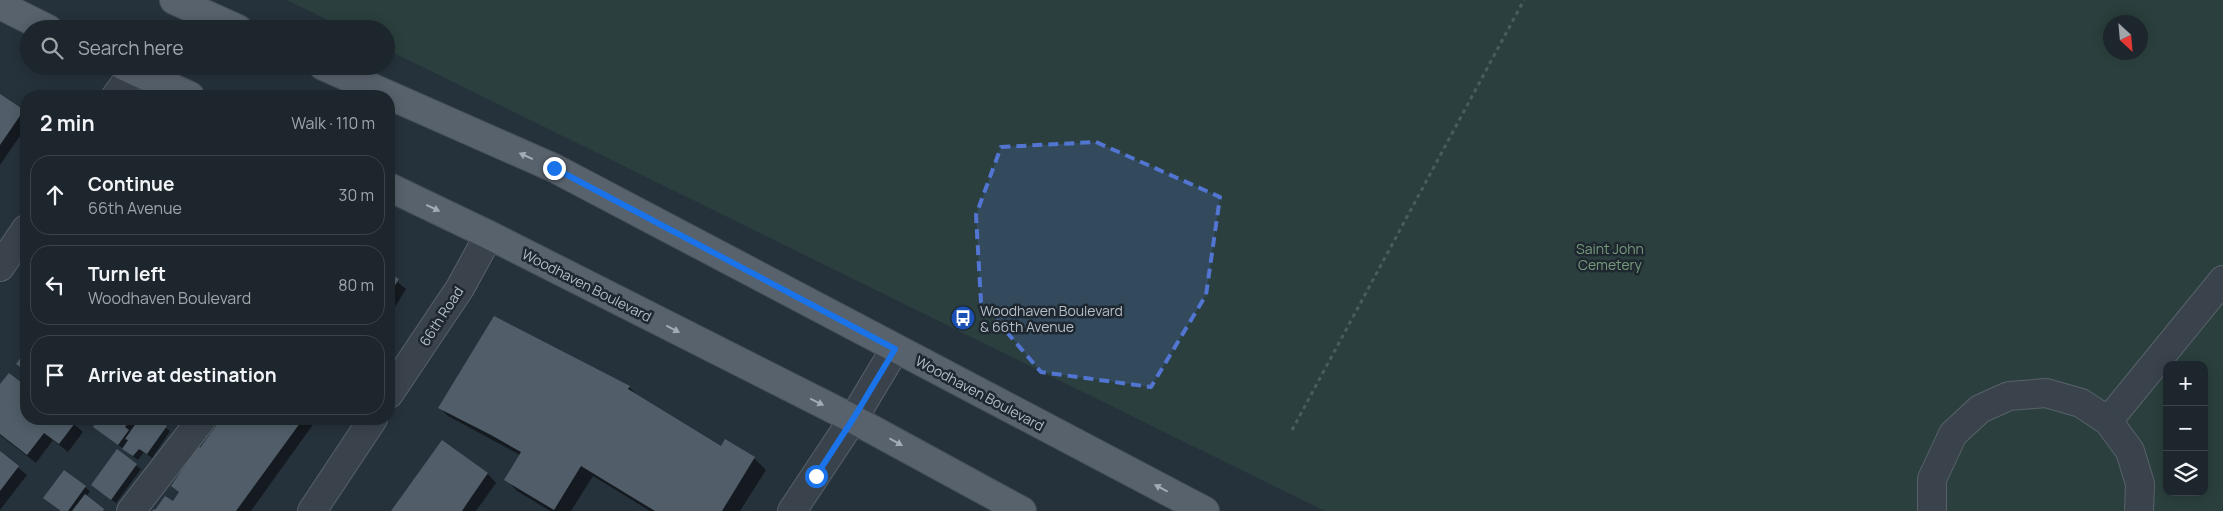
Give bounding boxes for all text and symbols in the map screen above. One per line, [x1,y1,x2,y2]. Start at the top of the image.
north arrow [2103,15,2148,60]
search box [20,20,395,75]
icon: search [38,34,66,62]
text: Search here [78,35,184,61]
text: 2 min [40,109,95,137]
text: Walk · 110 m [291,112,375,134]
one-way arrow [519,152,533,160]
route end [543,157,566,180]
text: Continue [88,171,174,197]
icon: ahead [41,181,69,209]
text: 30 m [339,184,374,206]
text: 66th Avenue [88,197,182,219]
one-way arrow [426,204,440,212]
park label: Saint John Cemetery [1576,239,1644,274]
street label: Woodhaven Boulevard [519,244,655,326]
text: Turn left [88,261,166,287]
icon: left [41,271,69,299]
text: 80 m [338,274,374,296]
street label: 66th Road [415,283,467,349]
text: Woodhaven Boulevard [88,287,251,309]
place label: Woodhaven Boulevard & 66th Avenue [980,301,1123,336]
bus stop icon: Woodhaven Boulevard & 66th Avenue [950,305,976,331]
one-way arrow [665,325,680,333]
street label: Woodhaven Boulevard [912,351,1048,435]
icon: arrive [41,361,69,389]
map controls [2163,361,2208,496]
button: + [2163,361,2208,406]
text: Arrive at destination [88,362,277,388]
one-way arrow [810,399,824,407]
button: − [2163,406,2208,451]
one-way arrow [889,438,903,447]
button: layers [2163,451,2208,496]
route start [805,465,828,488]
one-way arrow [1154,484,1169,492]

